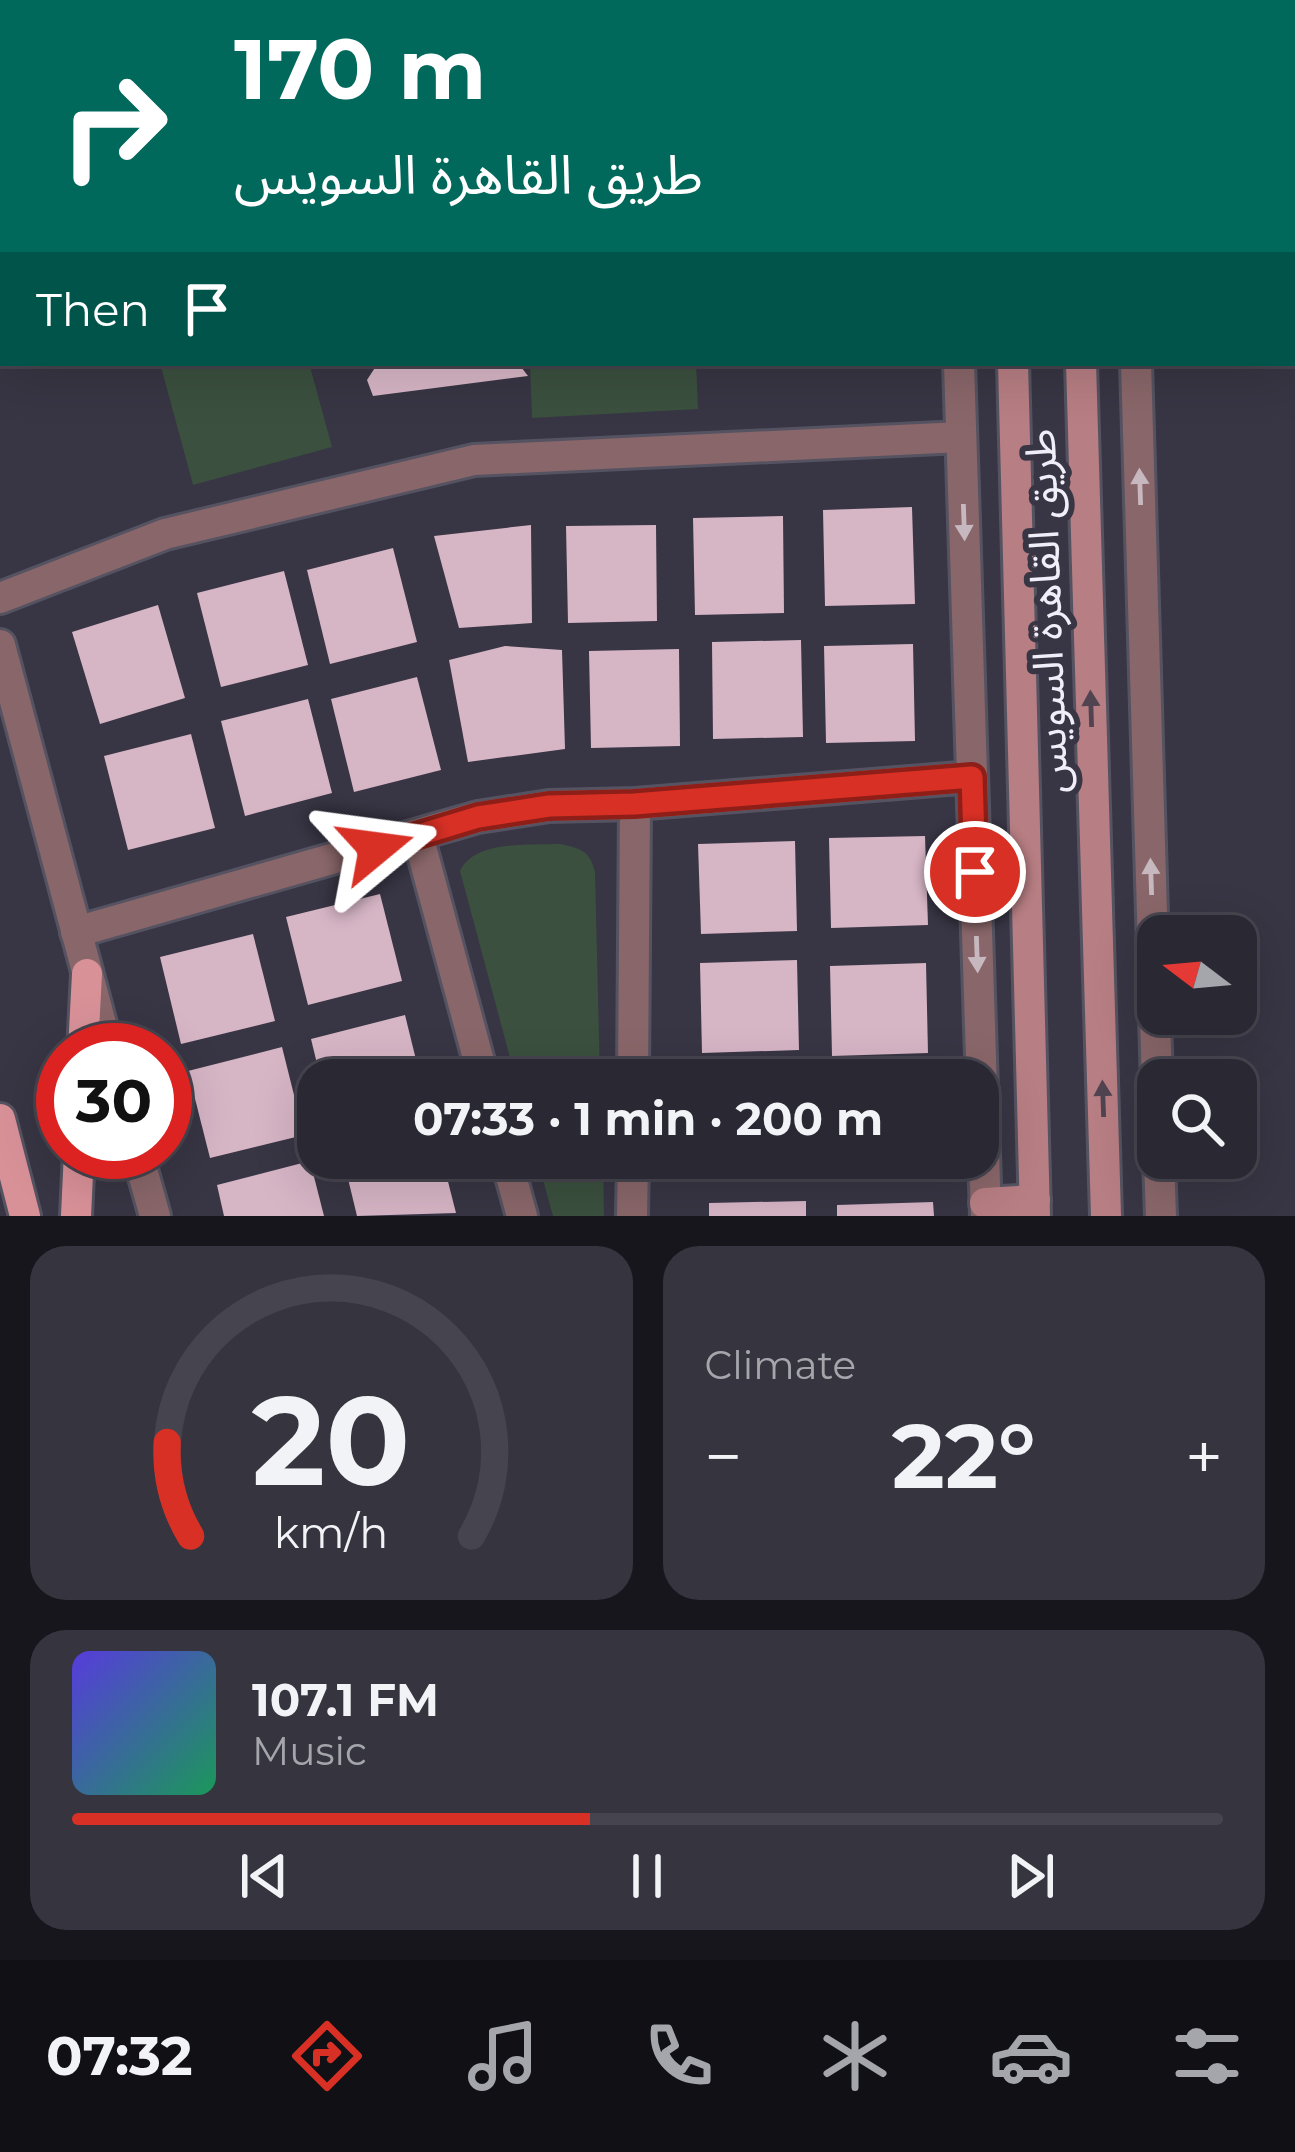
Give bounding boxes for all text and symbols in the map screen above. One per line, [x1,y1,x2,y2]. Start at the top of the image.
text: 170 m [234,18,486,120]
icon: right [36,48,192,204]
text: طريق القاهرة السويس [234,142,703,208]
icon: arrive [174,276,240,342]
text: Then [36,282,150,337]
street label: طريق القاهرة السويس [1014,428,1078,794]
one-way arrow [1130,467,1149,505]
one-way arrow [954,504,973,542]
one-way arrow [1082,689,1101,727]
position arrow [313,785,439,911]
pin [924,821,1026,923]
icon: arrive [942,839,1008,905]
one-way arrow [1141,857,1160,895]
north arrow [1137,915,1257,1035]
map controls [1137,915,1257,1179]
one-way arrow [968,936,987,974]
speed limit sign: 30 [36,1023,192,1179]
button: search [1137,1059,1257,1179]
one-way arrow [1093,1079,1112,1117]
text: 07:33 · 1 min · 200 m [413,1091,883,1146]
text: Climate [705,1341,856,1389]
text: 20 [252,1364,410,1516]
text: 22° [892,1401,1036,1511]
text: − [705,1416,742,1497]
text: + [1185,1416,1223,1497]
text: km/h [274,1506,388,1559]
text: 107.1 FM [252,1672,439,1727]
text: Music [252,1727,367,1775]
icon: previous [231,1843,297,1909]
icon: pause [614,1843,680,1909]
icon: next [998,1843,1064,1909]
icon: directions [285,2014,369,2098]
icon: music [461,2014,545,2098]
icon: phone [637,2014,721,2098]
icon: climate [813,2014,897,2098]
icon: car [989,2014,1073,2098]
icon: filters [1165,2014,1249,2098]
text: 07:32 [46,2023,193,2089]

